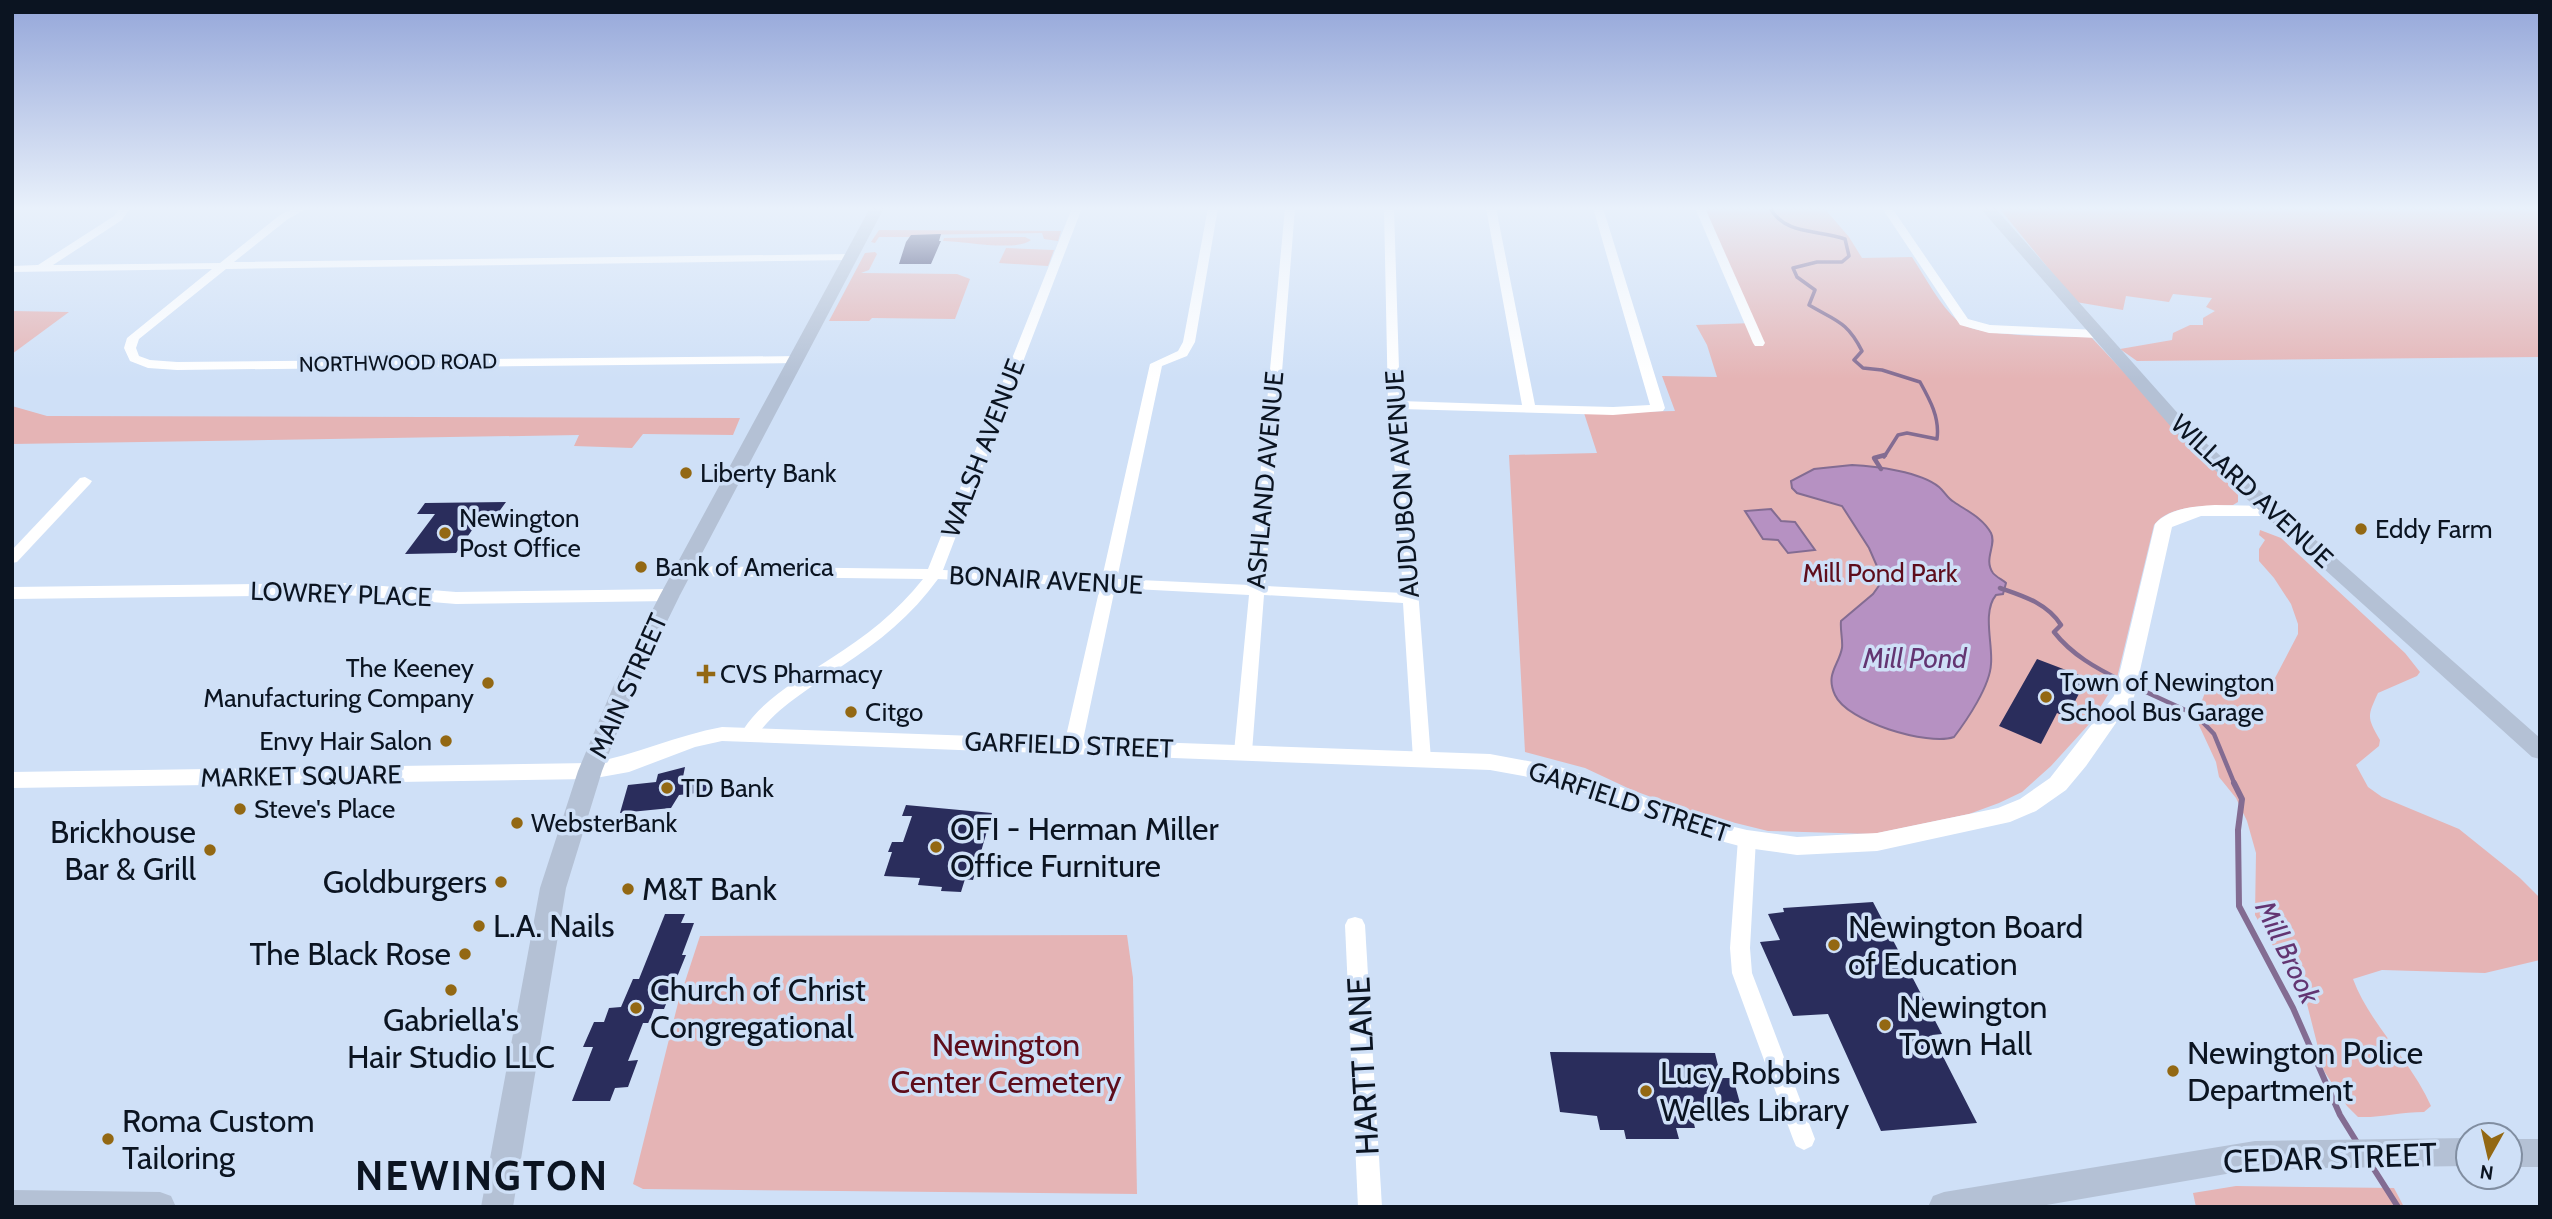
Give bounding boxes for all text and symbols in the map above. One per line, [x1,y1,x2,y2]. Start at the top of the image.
street label: NORTHWOOD ROAD [299,348,497,377]
street label: WALSH AVENUE [934,354,1032,542]
street label: AUDUBON AVENUE [1378,369,1426,599]
street label: ASHLAND AVENUE [1240,370,1290,590]
street label: WILLARD AVENUE [2164,408,2340,574]
place label: Liberty Bank [700,457,837,489]
marker: Liberty Bank [678,465,694,481]
place label: Newington Post Office [459,502,581,564]
place label: Eddy Farm [2375,513,2492,545]
marker: Eddy Farm [2353,521,2369,537]
marker: Newington Post Office [437,525,453,541]
place label: Bank of America [655,551,834,583]
park label: Mill Pond Park [1803,557,1958,589]
marker: Bank of America [633,559,649,575]
street label: BONAIR AVENUE [948,559,1144,601]
street label: LOWREY PLACE [250,575,432,613]
street label: MAIN STREET [582,608,674,763]
water label: Mill Pond [1862,641,1968,675]
place label: The Keeney Manufacturing Company [203,652,474,714]
place label: CVS Pharmacy [720,658,883,690]
marker: CVS Pharmacy [698,666,714,682]
place label: Town of Newington School Bus Garage [2060,666,2274,728]
marker: The Keeney Manufacturing Company [480,675,496,691]
marker: Town of Newington School Bus Garage [2038,689,2054,705]
place label: Citgo [865,696,923,728]
marker: Citgo [843,704,859,720]
place label: Envy Hair Salon [259,725,432,757]
street label: GARFIELD STREET [964,725,1174,765]
marker: Envy Hair Salon [438,733,454,749]
street label: GARFIELD STREET [1525,754,1733,850]
street label: MARKET SQUARE [200,758,402,794]
place label: TD Bank [681,772,774,804]
marker: TD Bank [659,780,675,796]
place label: Steve's Place [254,793,395,825]
marker: Steve's Place [232,801,248,817]
place label: WebsterBank [531,807,677,839]
place label: OFI - Herman Miller Office Furniture [950,809,1219,885]
place label: Brickhouse Bar & Grill [50,812,196,888]
marker: WebsterBank [509,815,525,831]
marker: OFI - Herman Miller Office Furniture [928,839,944,855]
marker: Brickhouse Bar & Grill [202,842,218,858]
place label: Goldburgers [323,862,487,901]
place label: M&T Bank [642,869,777,908]
marker: Goldburgers [493,874,509,890]
marker: M&T Bank [620,881,636,897]
water label: Mill Brook [2248,894,2328,1010]
place label: L.A. Nails [493,906,614,945]
place label: Newington Board of Education [1848,907,2083,983]
marker: L.A. Nails [471,918,487,934]
place label: The Black Rose [249,934,451,973]
marker: Newington Board of Education [1826,937,1842,953]
marker: The Black Rose [457,946,473,962]
place label: Church of Christ Congregational [650,970,866,1046]
street label: HARTT LANE [1338,976,1387,1156]
marker: Gabriella's Hair Studio LLC [443,982,459,998]
place label: Newington Town Hall [1899,987,2047,1063]
place label: Gabriella's Hair Studio LLC [347,1000,555,1076]
marker: Church of Christ Congregational [628,1000,644,1016]
marker: Newington Town Hall [1877,1017,1893,1033]
park label: Newington Center Cemetery [890,1025,1122,1101]
place label: Newington Police Department [2187,1033,2423,1109]
place label: Lucy Robbins Welles Library [1660,1053,1849,1129]
marker: Newington Police Department [2165,1063,2181,1079]
marker: Lucy Robbins Welles Library [1638,1083,1654,1099]
place label: Roma Custom Tailoring [122,1101,314,1177]
north arrow [2454,1121,2524,1191]
marker: Roma Custom Tailoring [100,1131,116,1147]
street label: CEDAR STREET [2222,1134,2438,1181]
district label: NEWINGTON [355,1151,609,1200]
text: N [2478,1160,2495,1185]

